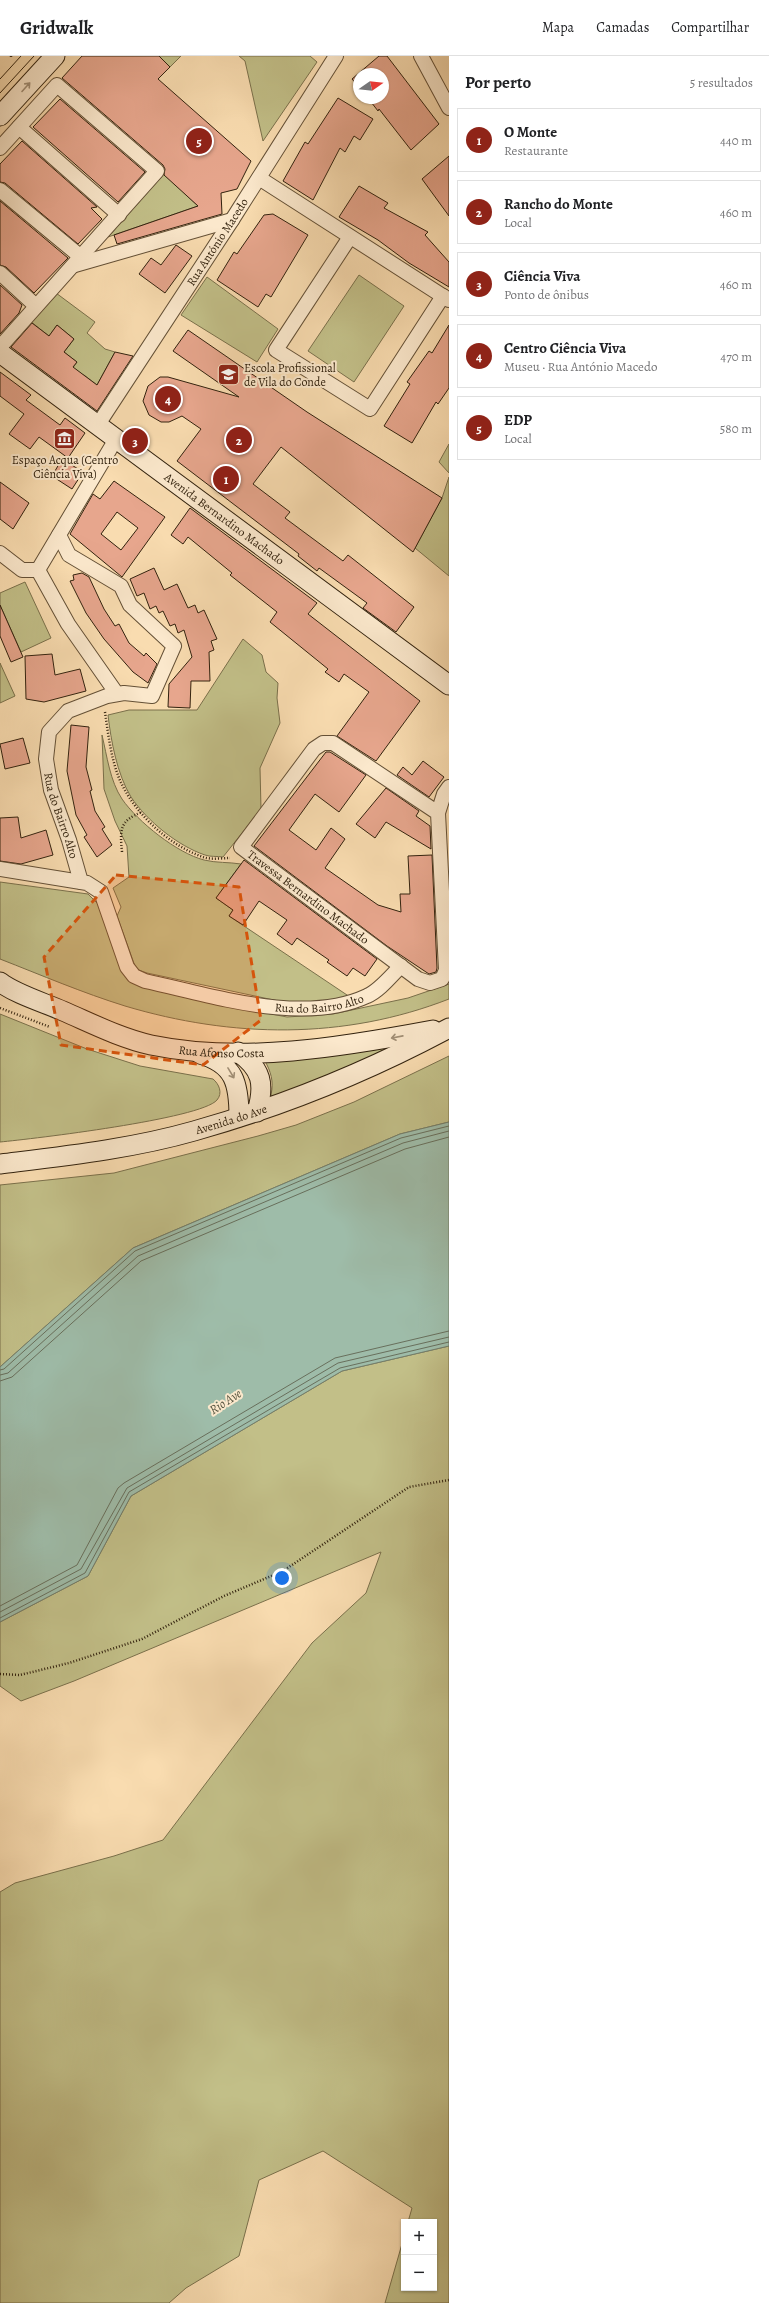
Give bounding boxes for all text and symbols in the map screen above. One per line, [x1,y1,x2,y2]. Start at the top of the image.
text: Gridwalk [20,15,93,41]
text: Mapa [542,18,574,37]
text: Camadas [596,18,649,37]
text: Compartilhar [671,18,749,37]
north arrow [353,68,389,104]
text: Por perto [465,71,531,94]
text: 5 resultados [690,74,753,91]
one-way arrow [21,83,30,93]
text: O Monte [504,122,557,142]
pin: 5 [186,126,212,156]
text: 1 [477,132,481,149]
text: 440 m [720,132,752,149]
text: Restaurante [504,142,568,159]
text: Rancho do Monte [504,194,613,214]
street label: Rua António Macedo [183,195,252,289]
text: 2 [476,204,482,221]
text: 460 m [720,204,752,221]
text: Local [504,214,532,231]
text: Ciência Viva [504,266,581,286]
text: 3 [476,276,482,293]
text: 460 m [720,276,752,293]
text: Ponto de ônibus [504,286,589,303]
text: Centro Ciência Viva [504,338,626,358]
text: 4 [476,348,482,365]
text: 470 m [720,348,752,365]
text: Museu · Rua António Macedo [504,358,657,375]
place label: Escola Profissional de Vila do Conde [244,360,336,390]
school or university icon: Escola Profissional de Vila do Conde [216,362,242,388]
pin: 4 [155,384,181,414]
text: EDP [504,410,532,430]
text: 5 [476,420,482,437]
text: 580 m [720,420,752,437]
pin: 2 [226,425,252,455]
museum icon: Espaço Acqua (Centro Ciência Viva) [52,426,78,452]
pin: 3 [122,426,148,456]
text: Local [504,430,532,447]
place label: Espaço Acqua (Centro Ciência Viva) [12,452,118,482]
pin: 1 [213,464,239,494]
street label: Avenida Bernardino Machado [160,469,288,569]
street label: Rua do Bairro Alto [40,771,82,860]
street label: Travessa Bernardino Machado [244,846,372,948]
street label: Rua do Bairro Alto [274,990,366,1017]
one-way arrow [391,1033,404,1041]
street label: Rua Afonso Costa [178,1042,265,1061]
one-way arrow [227,1067,235,1079]
street label: Avenida do Ave [193,1101,269,1138]
water label: Rio Ave [206,1385,245,1418]
your location [272,1568,292,1588]
map controls [401,2219,437,2291]
button: + [401,2219,437,2255]
button: − [401,2255,437,2291]

